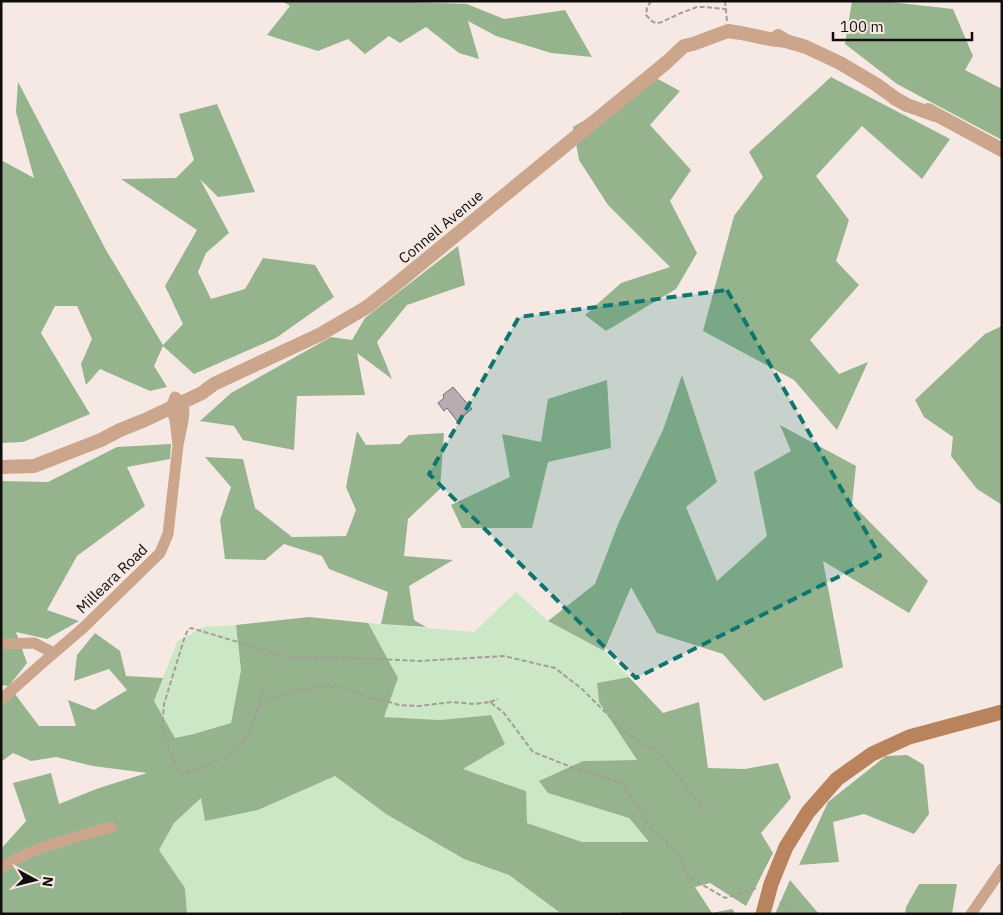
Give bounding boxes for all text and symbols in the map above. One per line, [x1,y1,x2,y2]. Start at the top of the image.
scale bar [833,10,972,42]
text: 100 m [840,17,884,36]
street label: Connell Avenue [394,186,487,268]
street label: Milleara Road [72,540,151,617]
north arrow [10,855,60,905]
text: N [38,875,57,888]

